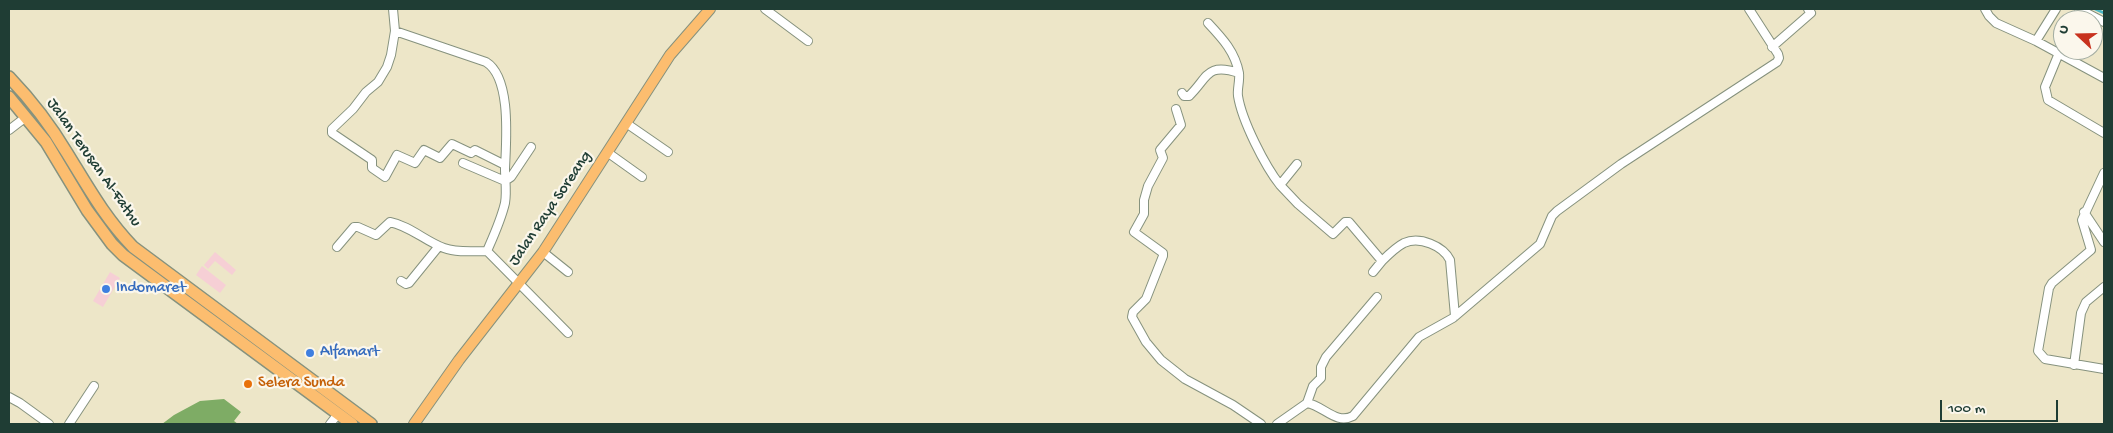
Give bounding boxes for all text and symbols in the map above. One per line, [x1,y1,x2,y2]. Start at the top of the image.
north arrow [2053,10,2103,60]
text: U [2055,23,2074,37]
street label: Jalan Terusan Al-Fathu [41,95,145,231]
street label: Jalan Raya Soreang [506,148,596,270]
place label: Indomaret [116,279,186,299]
marker: Indomaret [100,283,112,295]
place label: Alfamart [320,343,379,363]
marker: Alfamart [304,347,316,359]
place label: Selera Sunda [258,374,345,394]
marker: Selera Sunda [242,378,254,390]
scale bar [1943,390,2060,422]
text: 100 m [1948,400,1985,418]

